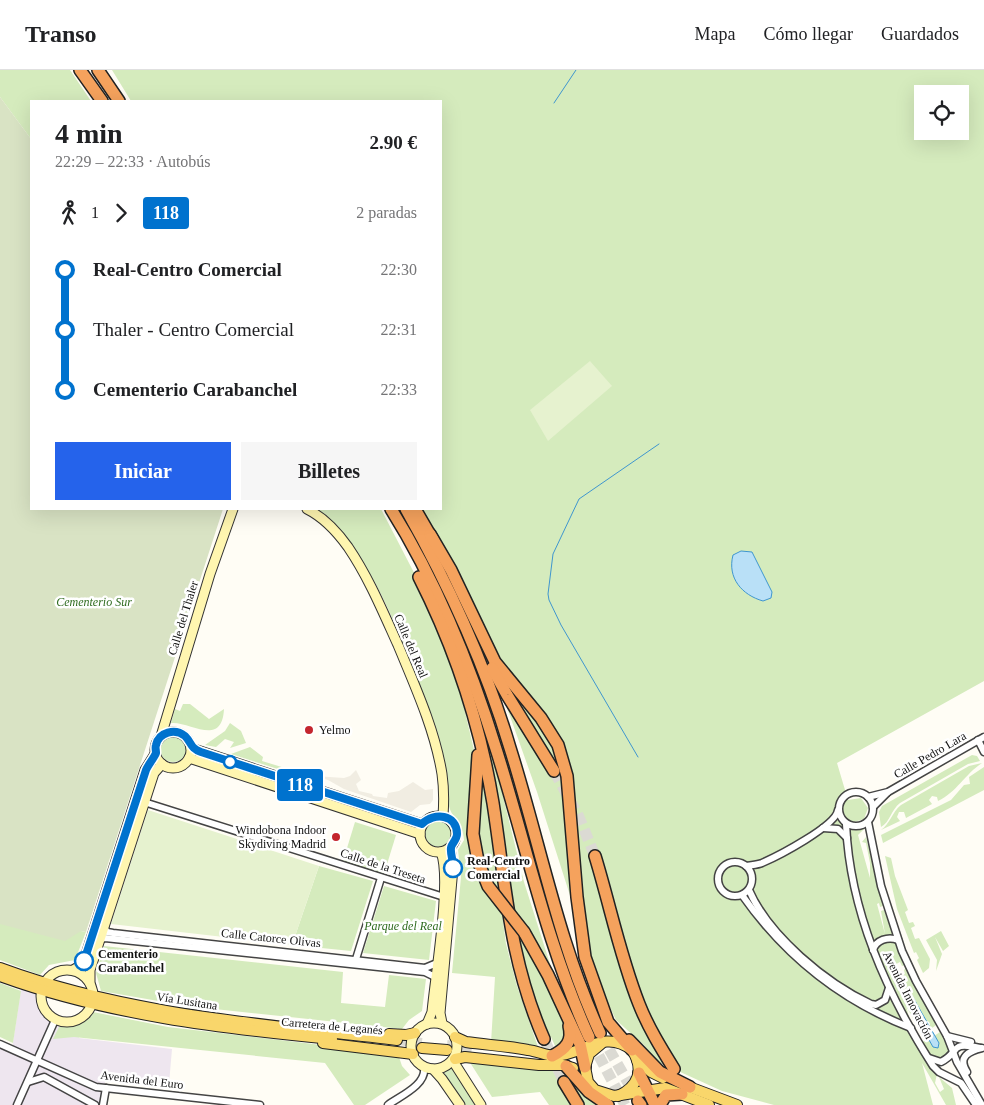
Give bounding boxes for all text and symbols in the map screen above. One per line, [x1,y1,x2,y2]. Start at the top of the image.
text: Transo [25,21,97,47]
text: Mapa [695,24,736,44]
text: Cómo llegar [764,24,853,44]
text: Guardados [881,24,959,44]
map controls [914,85,969,140]
button: locate [914,85,969,140]
text: 4 min [55,118,123,149]
text: 2.90 € [370,132,417,153]
text: 22:29 – 22:33 · Autobús [55,153,211,170]
icon: walk [55,199,83,227]
icon: forward [107,199,135,227]
text: 118 [153,203,179,223]
text: 1 [91,204,99,221]
text: 2 paradas [356,204,417,221]
text: Real-Centro Comercial [93,259,282,280]
text: 22:30 [381,261,417,278]
text: Thaler - Centro Comercial [93,319,294,340]
text: 22:31 [381,321,417,338]
text: Cementerio Carabanchel [93,379,297,400]
text: 22:33 [381,381,417,398]
button: Iniciar [55,442,231,500]
button: Billetes [241,442,417,500]
street label: Calle del Thaler [165,579,201,657]
park label: Cementerio Sur [56,595,132,609]
street label: Calle del Real [391,612,431,681]
place label: Yelmo [319,723,350,737]
marker: Yelmo [303,724,315,736]
street label: Calle Pedro Lara [891,728,969,781]
unlabelled marker [223,755,237,769]
line badge: 118 [271,769,329,801]
text: 118 [287,775,313,795]
place label: Windobona Indoor Skydiving Madrid [236,823,326,851]
marker: Windobona Indoor Skydiving Madrid [330,831,342,843]
street label: Calle de la Treseta [339,846,428,887]
place label: Real-Centro Comercial [467,854,530,882]
marker: Real-Centro Comercial [443,858,463,878]
park label: Parque del Real [363,919,442,933]
street label: Calle Catorce Olivas [221,926,322,950]
place label: Cementerio Carabanchel [98,947,165,975]
street label: Avenida Innovación [880,949,936,1041]
marker: Cementerio Carabanchel [74,951,94,971]
street label: Vía Lusitana [155,989,219,1013]
street label: Carretera de Leganés [281,1015,384,1037]
street label: Avenida del Euro [100,1068,184,1092]

